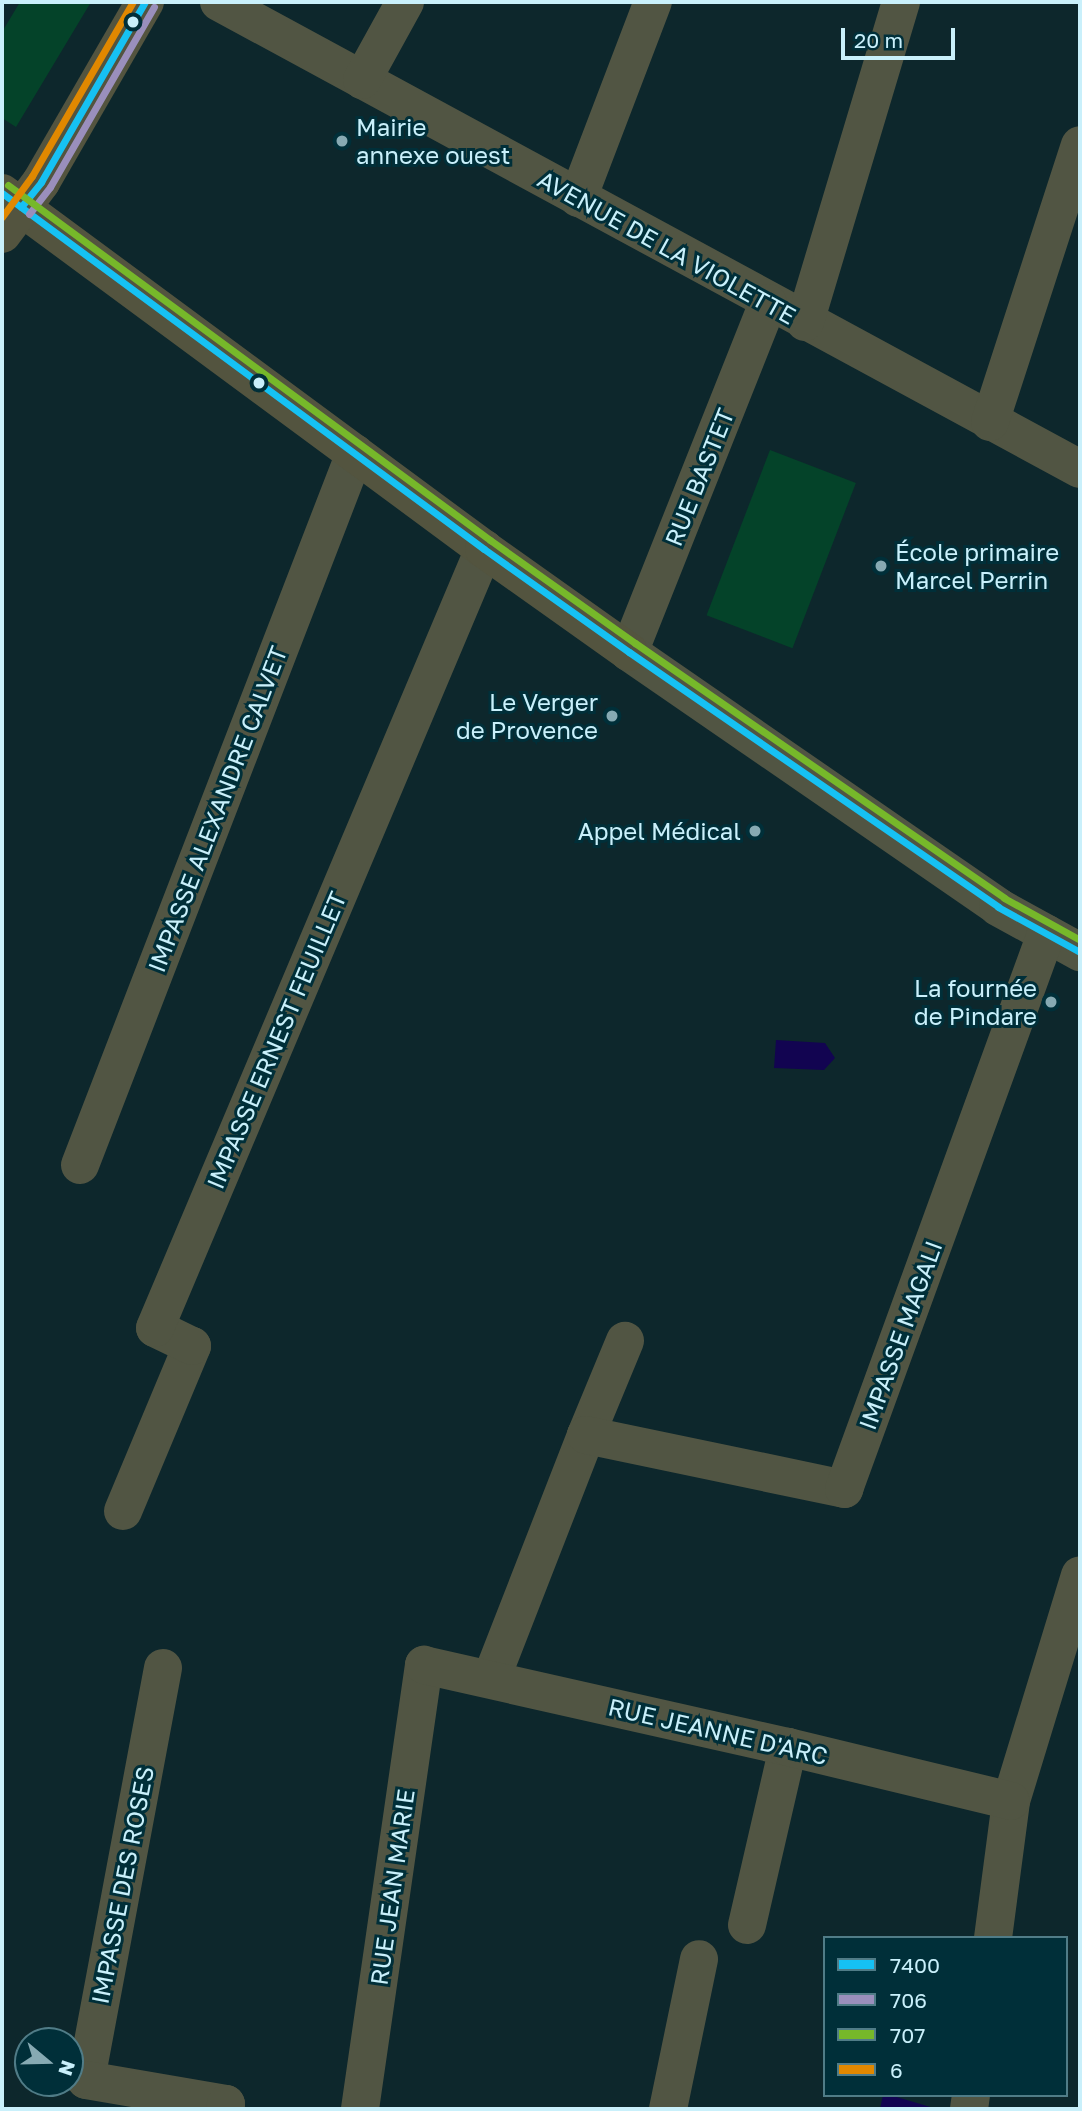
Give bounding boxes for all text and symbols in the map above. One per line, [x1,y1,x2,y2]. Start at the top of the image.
scale bar [844,14,958,58]
unlabelled marker [126,15,140,29]
text: 20 m [854,27,903,53]
place label: Mairie annexe ouest [356,113,510,169]
marker: Mairie annexe ouest [334,133,350,149]
street label: AVENUE DE LA VIOLETTE [533,164,801,330]
unlabelled marker [252,376,266,390]
street label: RUE BASTET [658,404,740,550]
place label: École primaire Marcel Perrin [895,538,1059,594]
marker: École primaire Marcel Perrin [873,558,889,574]
street label: IMPASSE ALEXANDRE CALVET [141,642,293,976]
place label: Le Verger de Provence [456,688,598,744]
marker: Le Verger de Provence [604,708,620,724]
place label: Appel Médical [578,817,741,845]
marker: Appel Médical [747,823,763,839]
street label: IMPASSE ERNEST FEUILLET [200,887,352,1193]
place label: La fournée de Pindare [914,974,1037,1030]
marker: La fournée de Pindare [1043,994,1059,1010]
street label: IMPASSE MAGALI [852,1237,948,1433]
street label: RUE JEANNE D'ARC [605,1692,831,1770]
street label: IMPASSE DES ROSES [85,1764,159,2006]
street label: RUE JEAN MARIE [364,1787,420,1987]
legend [823,1936,1068,2097]
text: 7400 [890,1952,940,1978]
text: 706 [890,1987,927,2013]
text: 707 [890,2022,925,2048]
north arrow [14,2027,84,2097]
text: 6 [890,2057,903,2083]
text: N [54,2058,81,2079]

